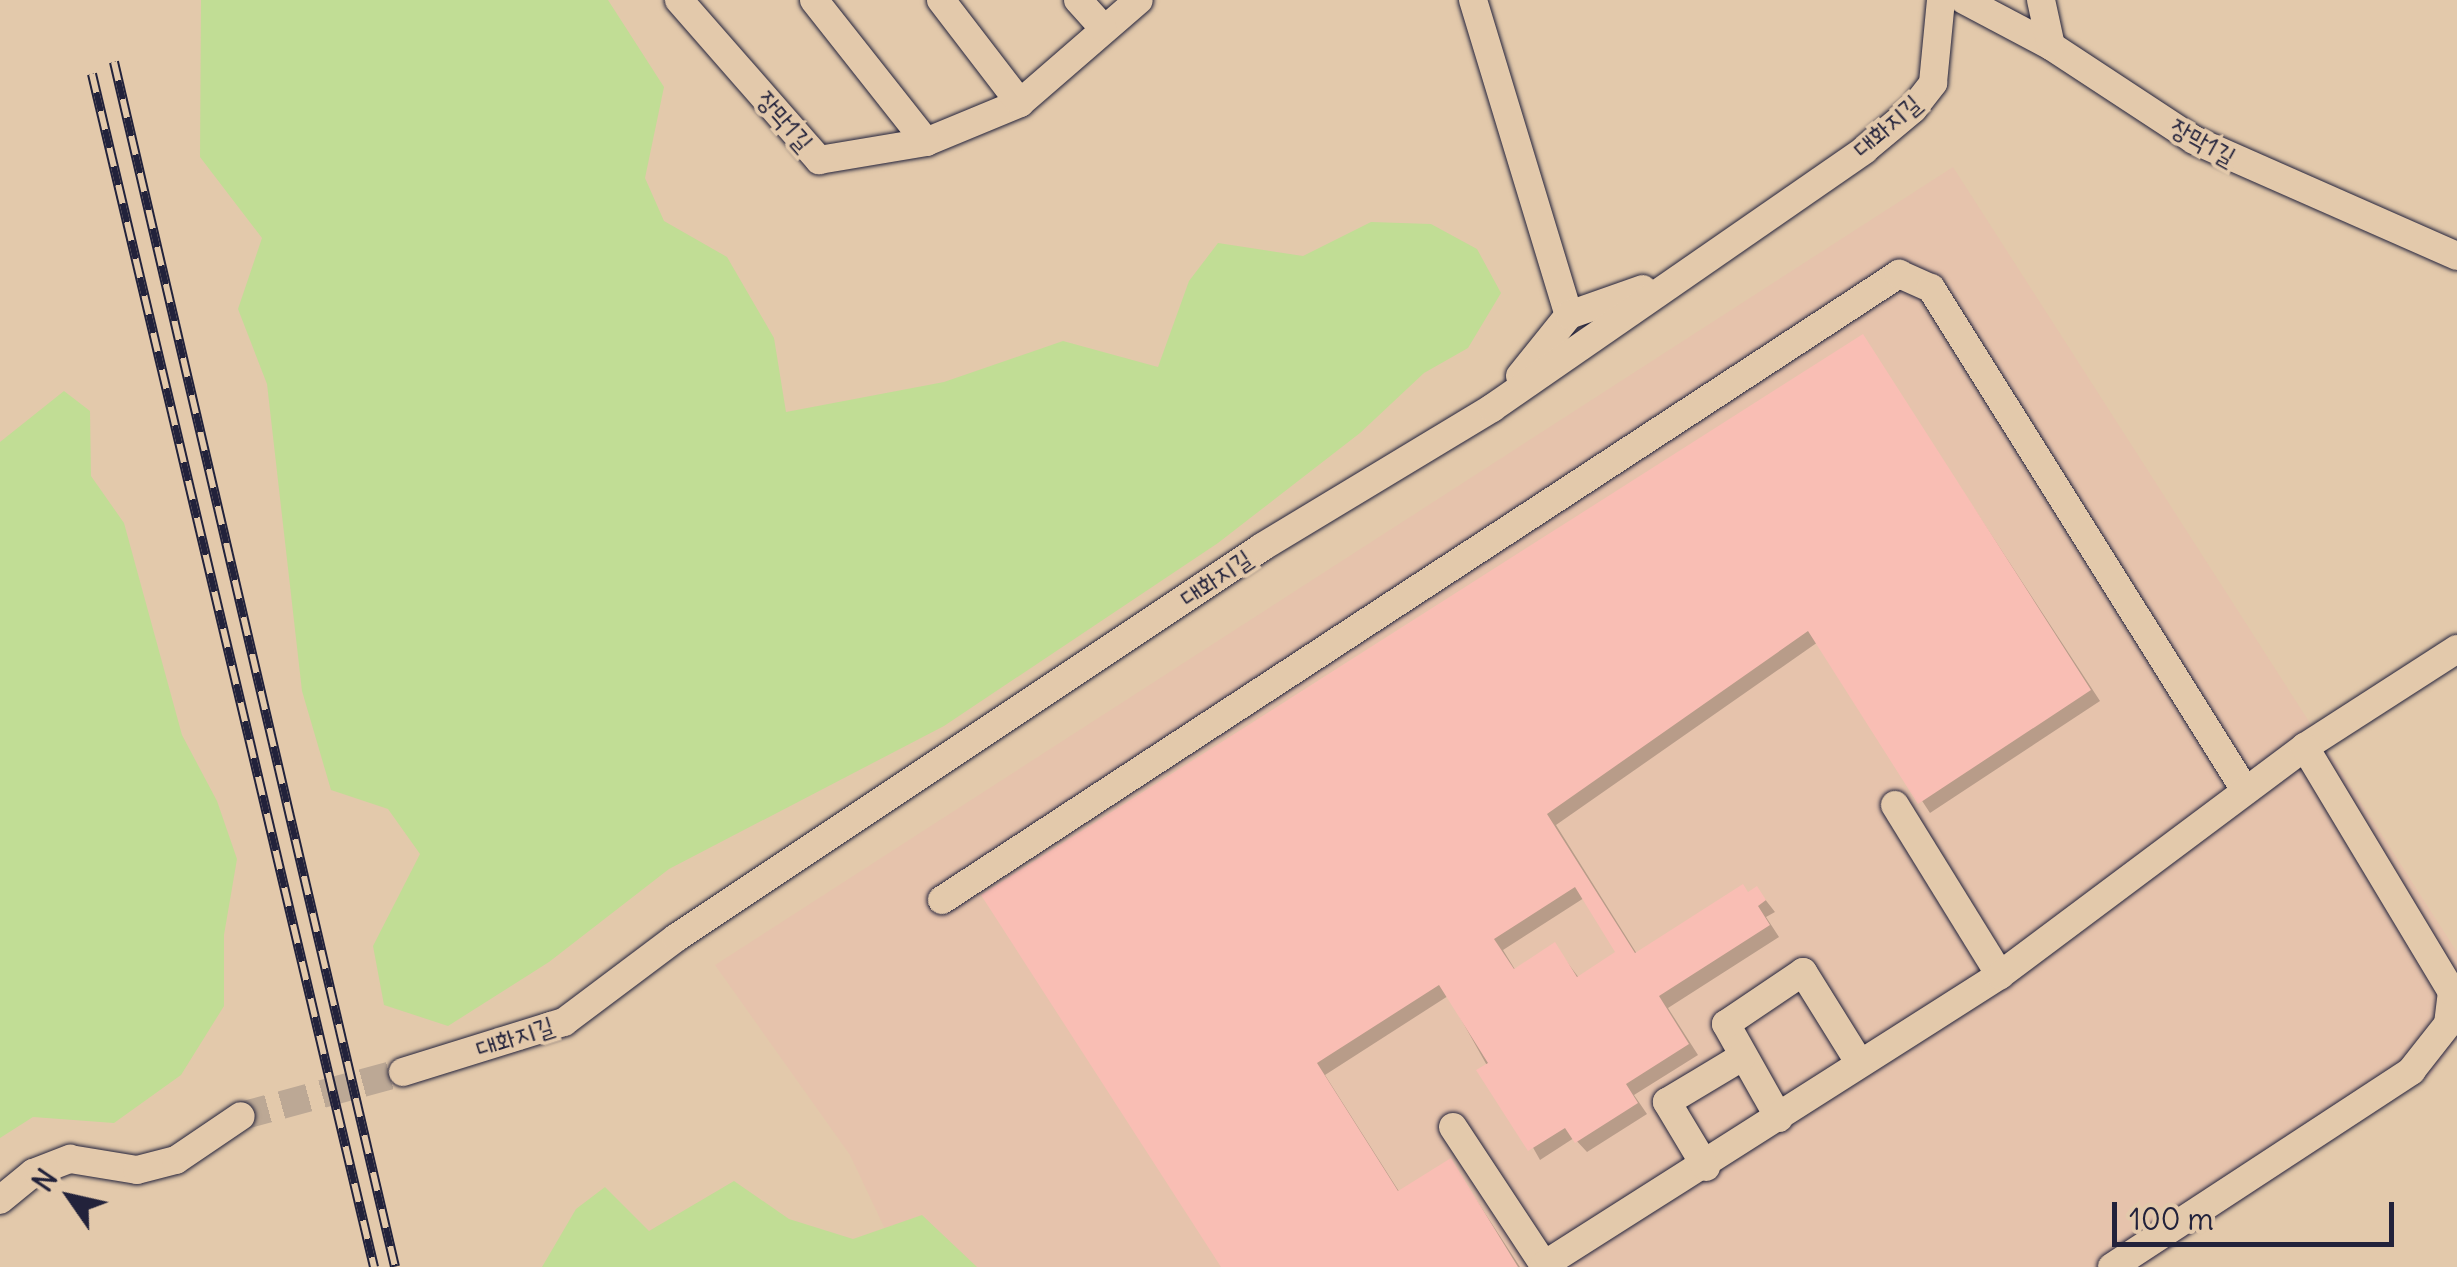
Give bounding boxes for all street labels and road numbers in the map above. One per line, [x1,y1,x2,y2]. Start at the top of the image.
street label: 장막1길 [751,85,819,157]
street label: 대화지길 [1847,88,1927,164]
street label: 장막1길 [2165,112,2241,172]
street label: 대화지길 [1174,543,1258,613]
street label: 대화지길 [472,1010,558,1064]

